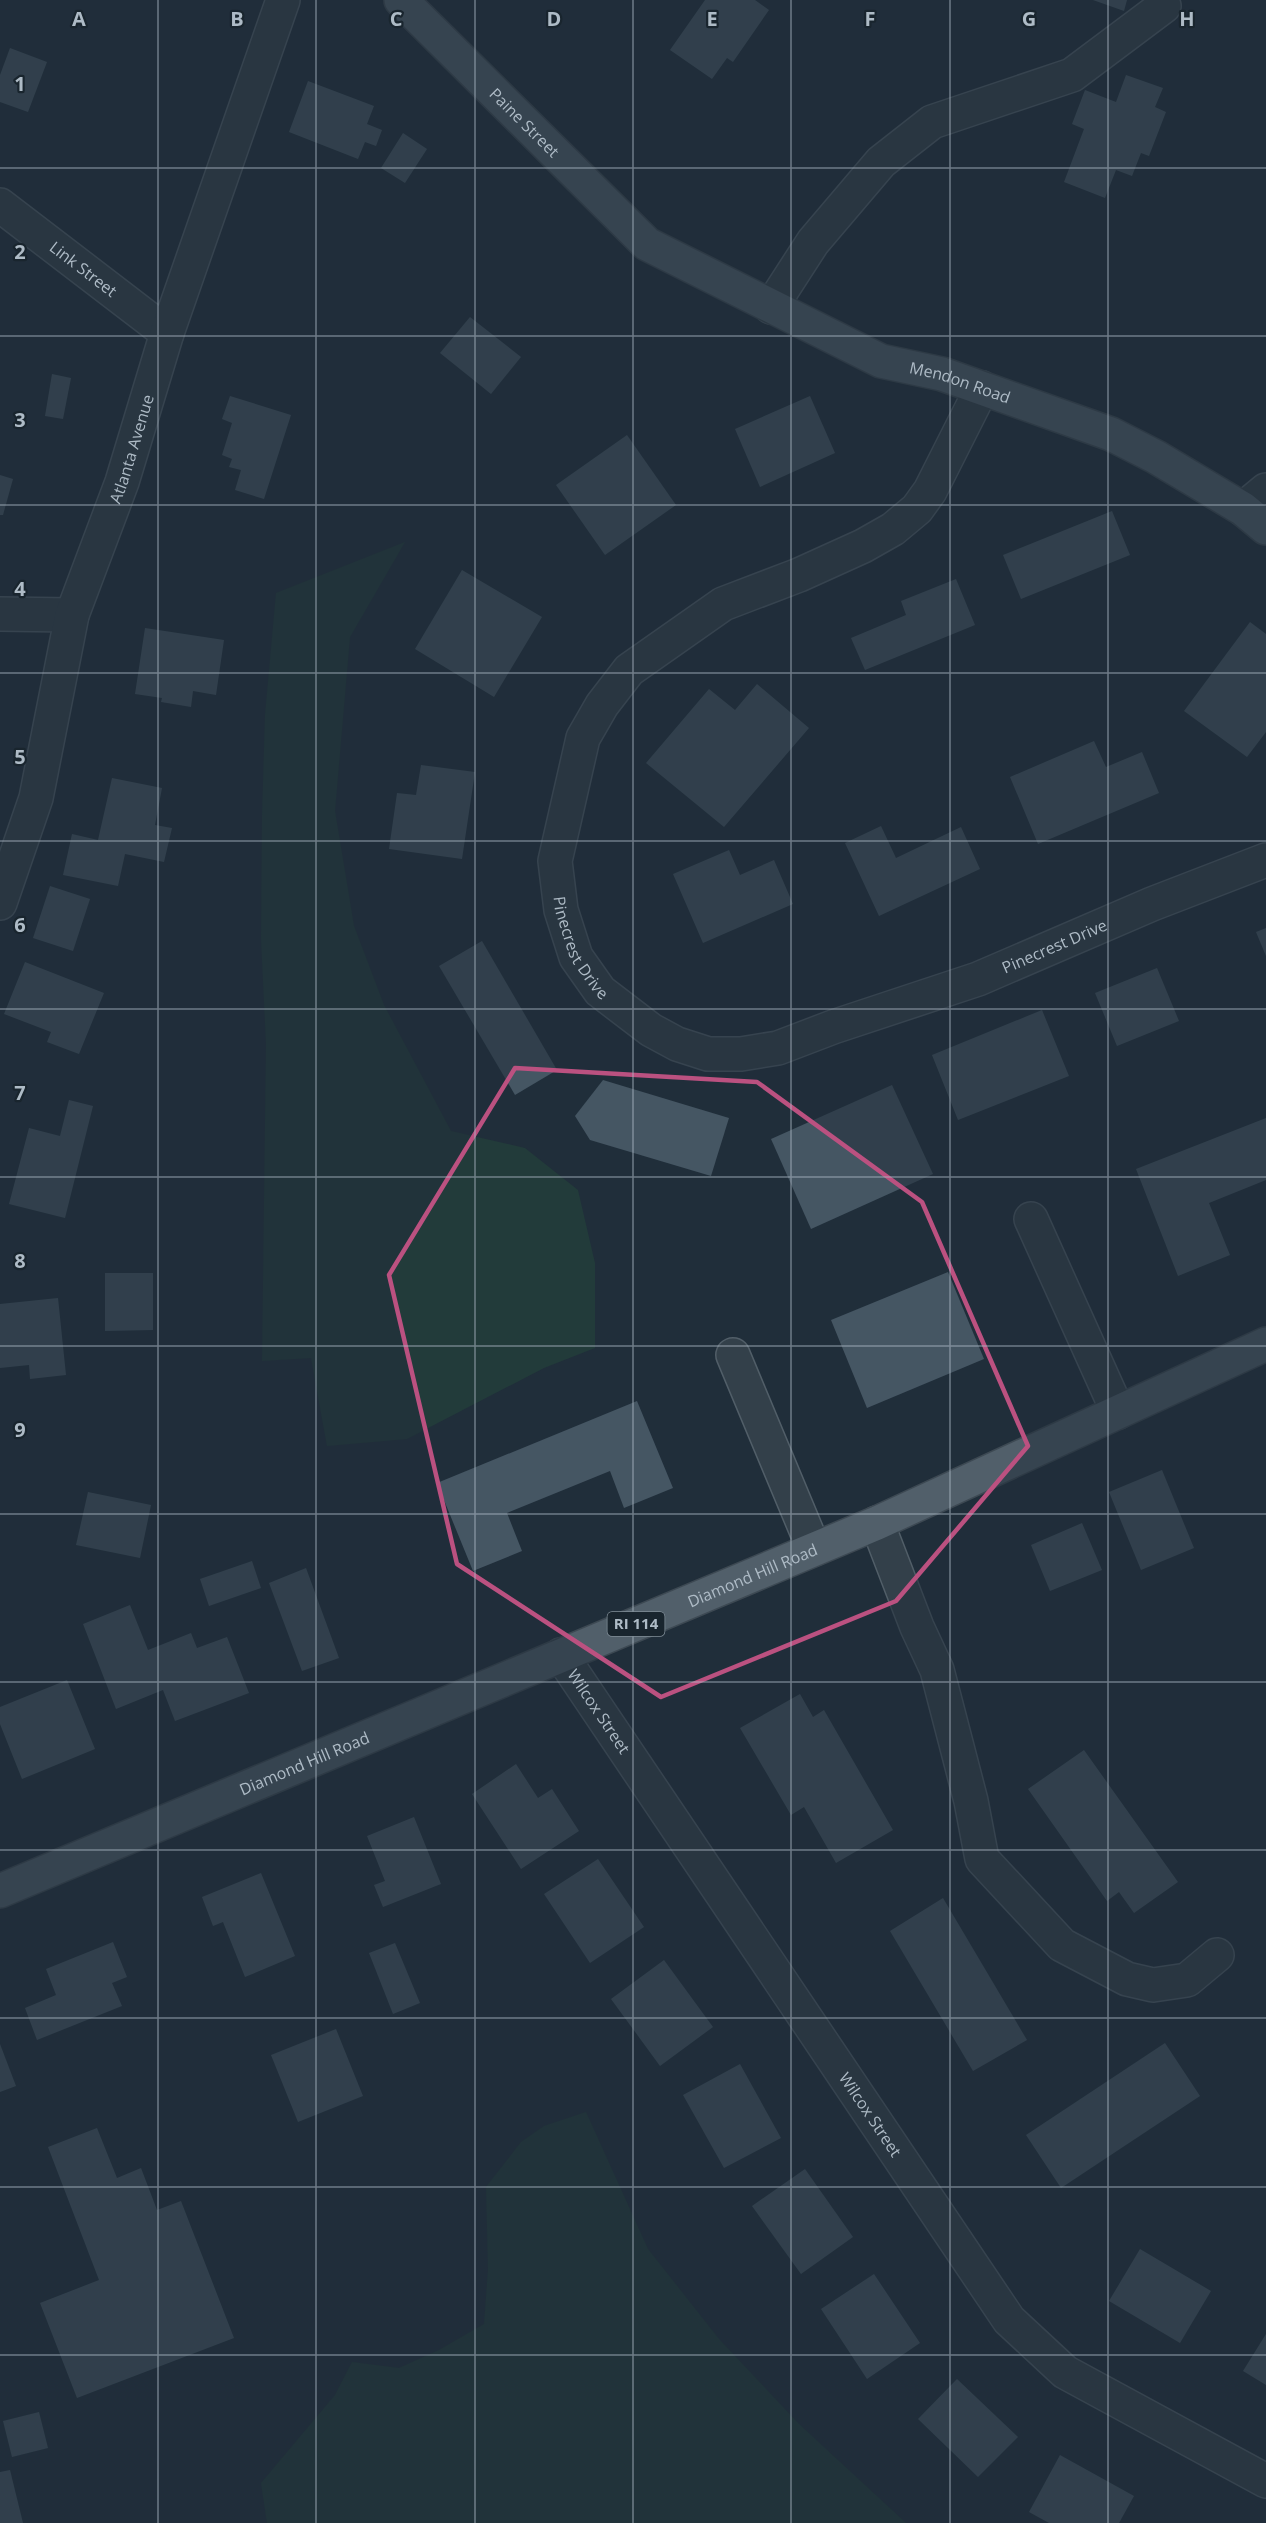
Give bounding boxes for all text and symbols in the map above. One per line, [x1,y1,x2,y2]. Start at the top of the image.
text: A [72,5,86,32]
text: B [230,5,244,32]
text: C [390,5,403,32]
text: D [547,5,561,32]
text: E [706,5,718,32]
text: F [865,5,875,32]
text: G [1022,5,1036,32]
text: H [1179,5,1195,32]
text: 1 [14,70,26,97]
street label: Paine Street [485,83,565,162]
street label: Link Street [45,236,122,302]
text: 2 [14,238,26,265]
street label: Mendon Road [908,356,1013,408]
street label: Atlanta Avenue [104,392,159,507]
text: 3 [14,406,26,433]
text: 4 [14,575,26,602]
text: 5 [14,743,26,770]
street label: Pinecrest Drive [548,895,613,1004]
text: 6 [14,911,26,938]
street label: Pinecrest Drive [998,914,1110,978]
text: 7 [14,1079,26,1106]
text: 8 [14,1247,26,1274]
text: 9 [14,1416,26,1443]
street label: Diamond Hill Road [684,1538,821,1612]
road number: RI 114 [608,1612,664,1636]
street label: Wilcox Street [563,1665,635,1758]
street label: Diamond Hill Road [236,1726,373,1800]
street label: Wilcox Street [834,2068,907,2161]

